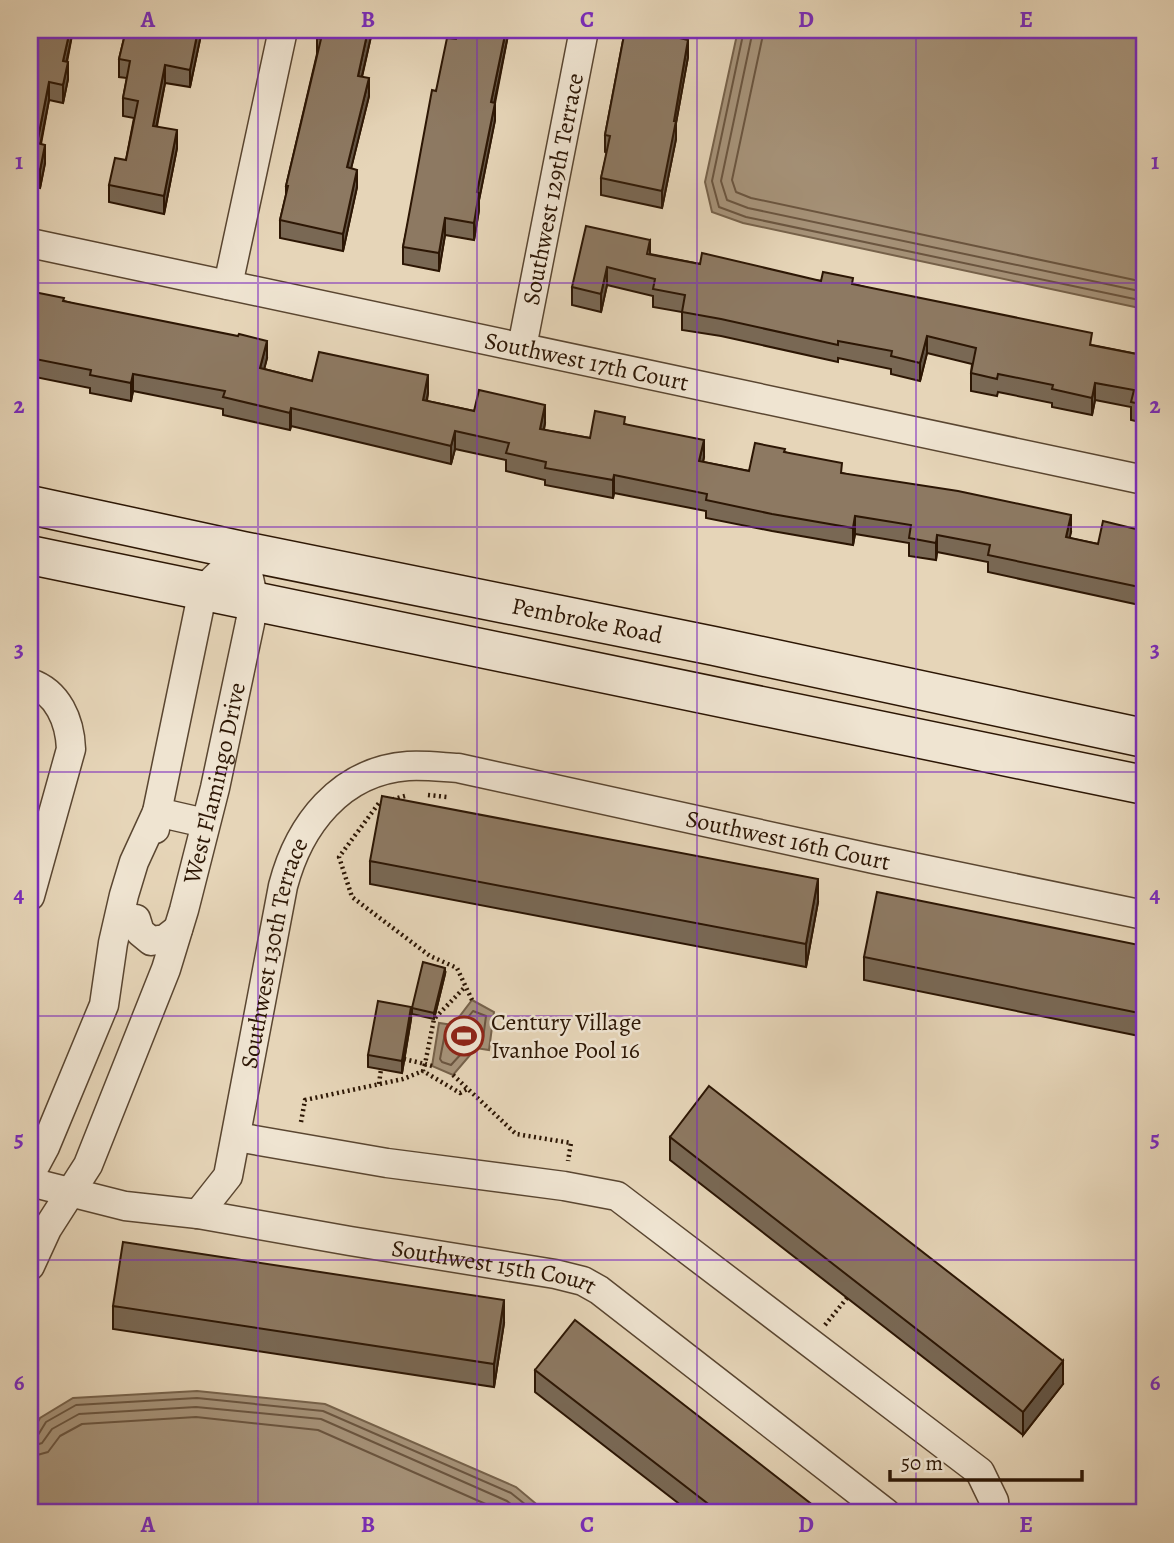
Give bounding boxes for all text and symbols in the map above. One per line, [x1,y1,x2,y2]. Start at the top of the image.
text: A [140,4,156,35]
text: B [361,4,375,35]
text: C [580,4,594,35]
text: D [798,4,814,35]
text: E [1019,4,1033,35]
street label: Southwest 129th Terrace [515,70,591,308]
text: 1 [15,146,23,177]
text: 1 [1151,146,1159,177]
street label: Southwest 17th Court [482,324,691,399]
text: 2 [13,390,25,421]
text: 2 [1149,390,1161,421]
street label: Pembroke Road [509,590,665,651]
text: 3 [14,634,24,665]
text: 3 [1150,634,1160,665]
street label: West Flamingo Drive [175,679,253,888]
street label: Southwest 16th Court [683,802,893,878]
street label: Southwest 130th Terrace [233,832,316,1071]
text: 4 [14,879,25,910]
text: 4 [1150,879,1161,910]
place label: Century Village Ivanhoe Pool 16 [491,1006,641,1066]
sports icon: Century Village Ivanhoe Pool 16 [443,1015,485,1057]
text: 5 [14,1123,24,1154]
text: 5 [1150,1123,1160,1154]
street label: Southwest 15th Court [389,1232,603,1302]
text: 6 [14,1367,25,1398]
text: 6 [1150,1367,1161,1398]
scale bar [890,1438,1083,1482]
text: 50 m [901,1449,943,1477]
text: A [140,1509,156,1540]
text: B [361,1509,375,1540]
text: C [580,1509,594,1540]
text: D [798,1509,814,1540]
text: E [1019,1509,1033,1540]

